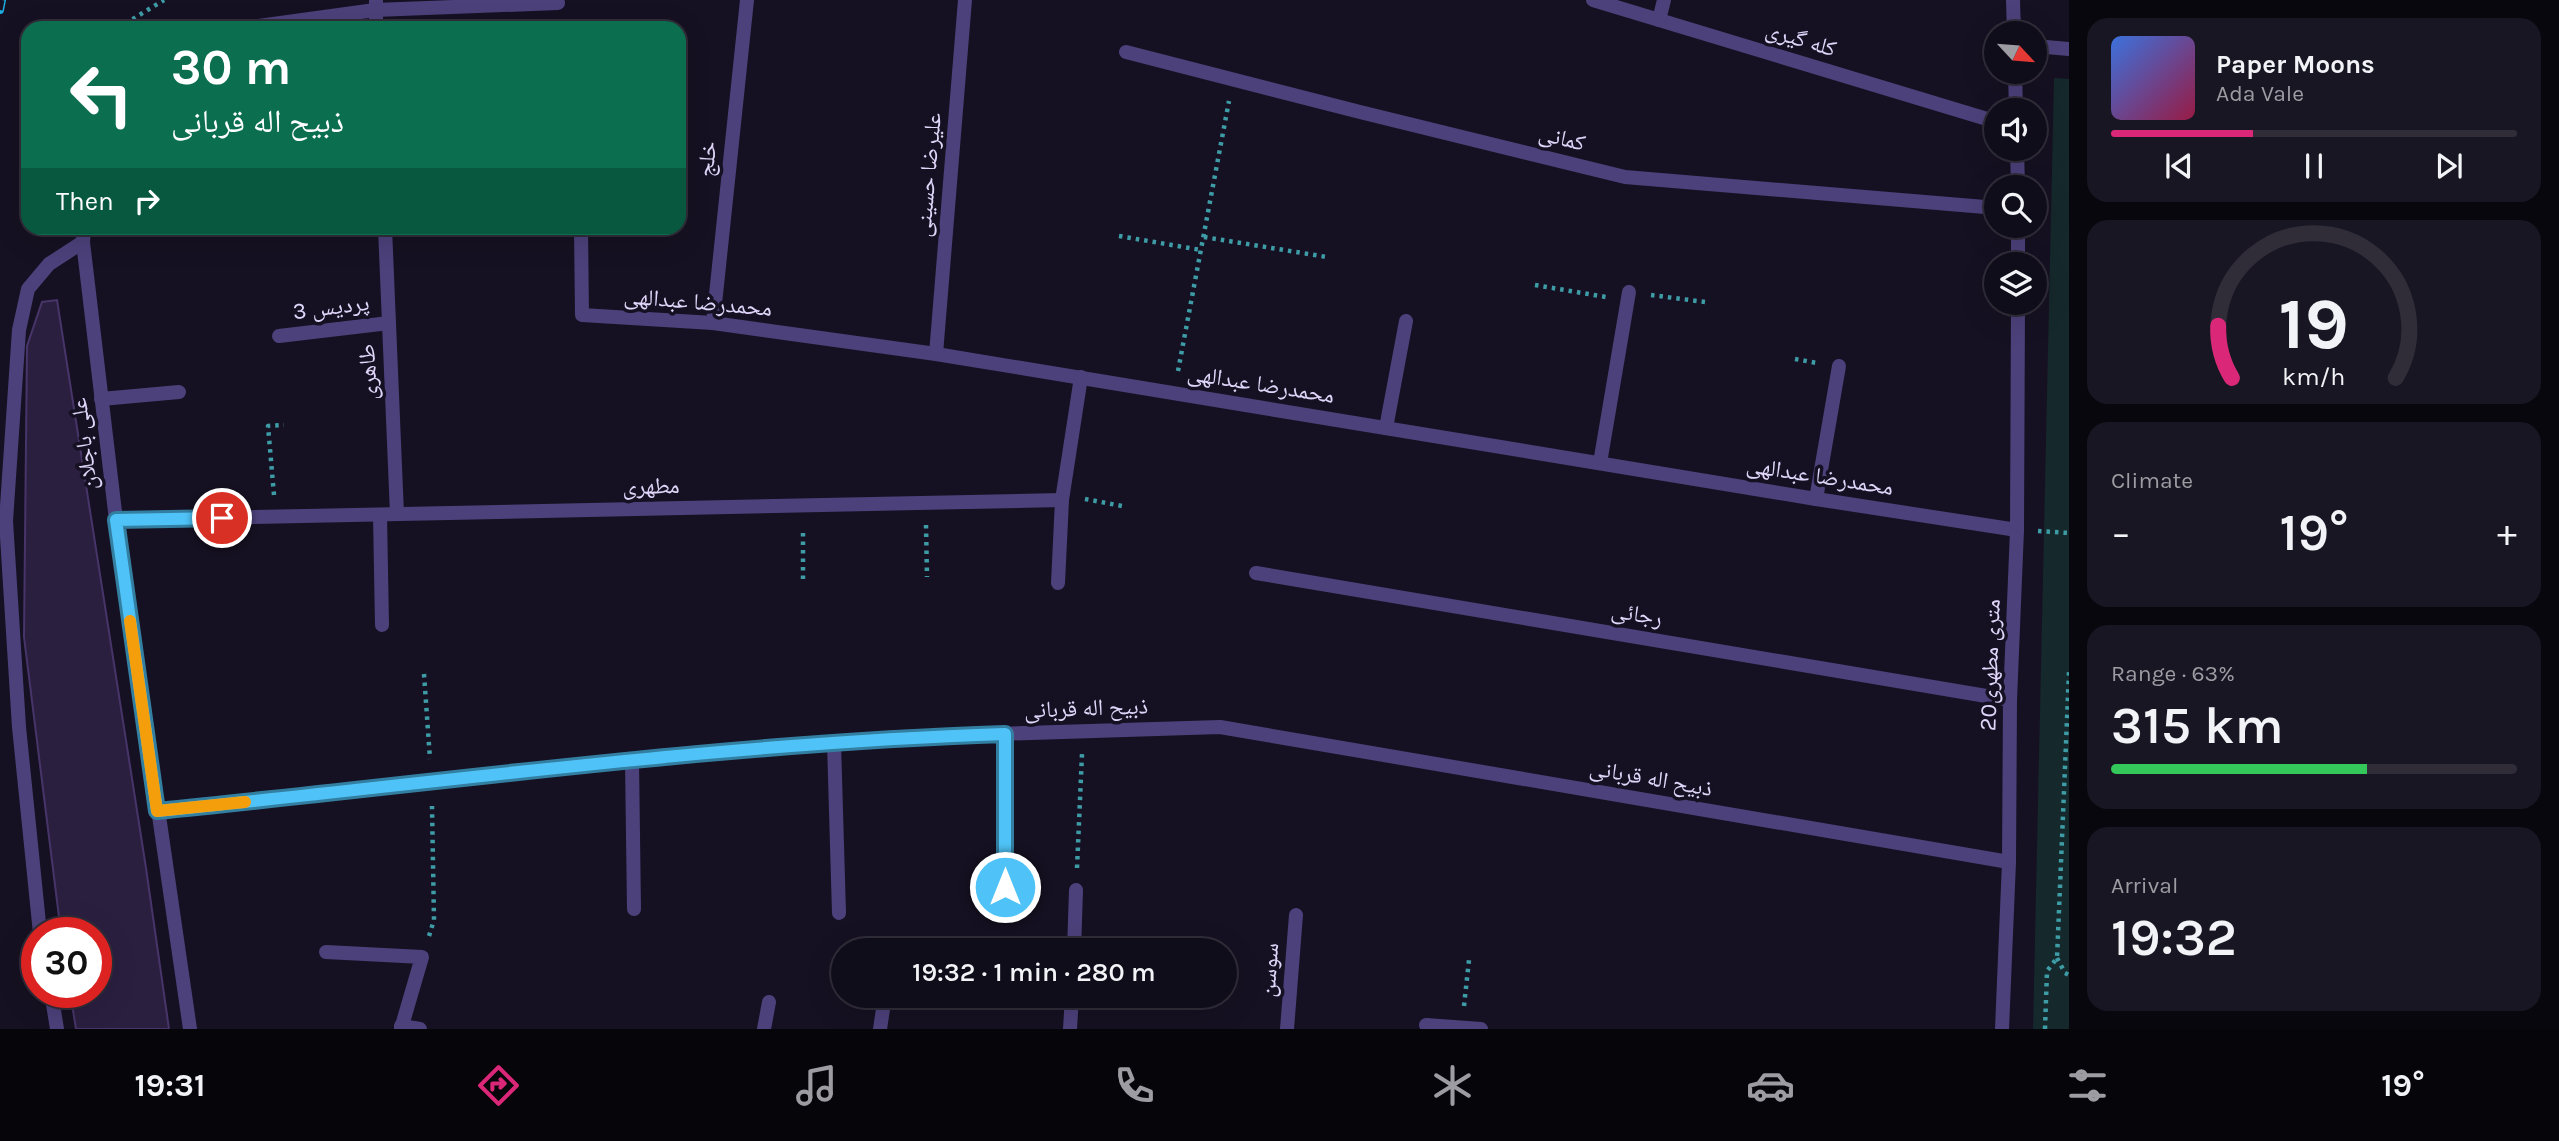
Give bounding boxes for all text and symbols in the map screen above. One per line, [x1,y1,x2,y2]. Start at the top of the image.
street label: کله گیری [1762,16,1840,63]
north arrow [1984,21,2048,84]
map controls [1984,21,2047,315]
text: 30 m [171,39,291,96]
icon: left [56,49,147,140]
text: Paper Moons [2216,49,2375,80]
text: Ada Vale [2216,80,2304,107]
button: sound [1984,98,2047,161]
text: ذبیح اله قربانی [171,103,344,140]
street label: علیرضا حسینی [909,111,947,238]
street label: کمانی [1536,119,1588,157]
street label: خلج [692,140,723,178]
icon: previous [2160,147,2198,185]
icon: pause [2295,147,2333,185]
icon: next [2430,147,2468,185]
button: search [1984,175,2047,238]
icon: right [128,182,166,220]
text: Then [56,186,114,217]
button: layers [1984,252,2047,315]
street label: محمدرضا عبدالهی [623,282,773,322]
text: 19 [2279,282,2349,367]
street label: پردیس 3 [291,289,371,325]
street label: طاهری [353,343,383,401]
street label: محمدرضا عبدالهی [1186,359,1336,409]
text: km/h [2282,362,2346,391]
street label: علی باجلان [65,396,103,492]
street label: محمدرضا عبدالهی [1745,451,1895,501]
text: Climate [2111,467,2193,494]
street label: مطهری [622,472,680,500]
pin [192,488,252,548]
icon: arrive [203,499,241,537]
text: 19° [2280,502,2348,563]
text: − [2111,511,2131,556]
text: + [2497,511,2517,556]
street label: رجائی [1609,596,1665,632]
street label: 20متری مطهری [1974,599,2006,731]
text: Range · 63% [2111,660,2235,687]
street label: ذبیح اله قربانی [1023,692,1149,725]
text: 315 km [2111,695,2284,756]
street label: ذبیح اله قربانی [1587,754,1715,803]
position arrow [968,850,1042,924]
text: Arrival [2111,872,2178,899]
text: 19:32 [2111,907,2237,968]
speed limit sign: 30 [21,917,112,1008]
street label: سوسن [1254,942,1284,998]
text: 19:32 · 1 min · 280 m [912,957,1156,988]
icon: directions [474,1061,523,1110]
icon: music [792,1061,841,1110]
icon: phone [1110,1061,1159,1110]
icon: climate [1428,1061,1477,1110]
icon: car [1746,1061,1795,1110]
icon: filters [2063,1061,2112,1110]
text: 19:31 [134,1067,205,1104]
text: 19° [2381,1067,2425,1104]

